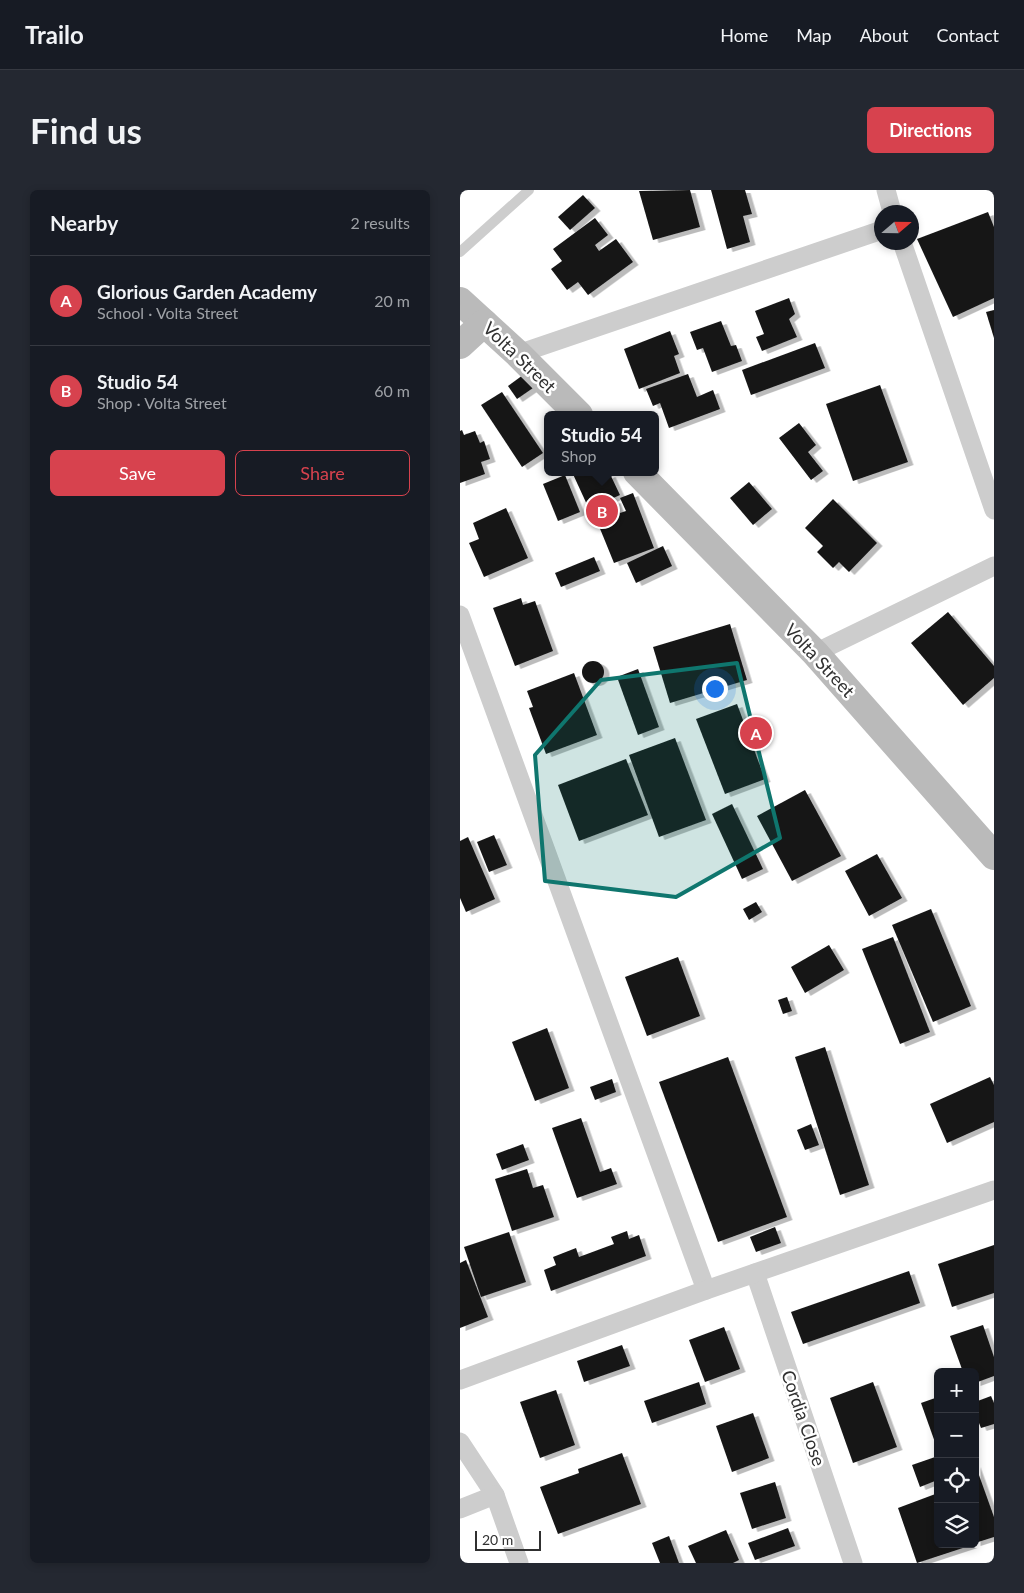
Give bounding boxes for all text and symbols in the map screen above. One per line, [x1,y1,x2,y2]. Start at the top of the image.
text: Trailo [25,20,84,49]
text: Home [720,24,768,46]
text: Map [796,24,832,46]
text: About [860,24,909,46]
text: Contact [937,24,999,46]
button: Directions [867,107,994,153]
text: Find us [30,109,142,151]
north arrow [874,205,919,250]
text: Nearby [50,210,118,235]
text: 2 results [350,213,410,232]
text: Glorious Garden Academy [97,280,317,303]
text: A [60,291,72,310]
text: 20 m [374,291,410,310]
text: School · Volta Street [97,303,238,322]
street label: Volta Street [479,317,561,397]
text: Studio 54 [97,370,178,393]
text: B [61,381,71,400]
text: 60 m [374,381,410,400]
text: Shop · Volta Street [97,393,227,412]
popup [544,411,659,476]
text: Studio 54 [561,423,642,446]
text: Shop [561,446,597,465]
button: Save [50,450,225,496]
button: Share [235,450,410,496]
pin: B [586,492,618,530]
street label: Volta Street [780,619,860,702]
your location [702,676,728,702]
pin: A [740,714,772,752]
street label: Cordia Close [777,1367,831,1469]
map controls [934,1368,979,1548]
button: + [934,1368,979,1413]
button: − [934,1413,979,1458]
button: locate [934,1458,979,1503]
button: layers [934,1503,979,1548]
scale bar [475,1528,541,1551]
text: 20 m [482,1531,513,1548]

